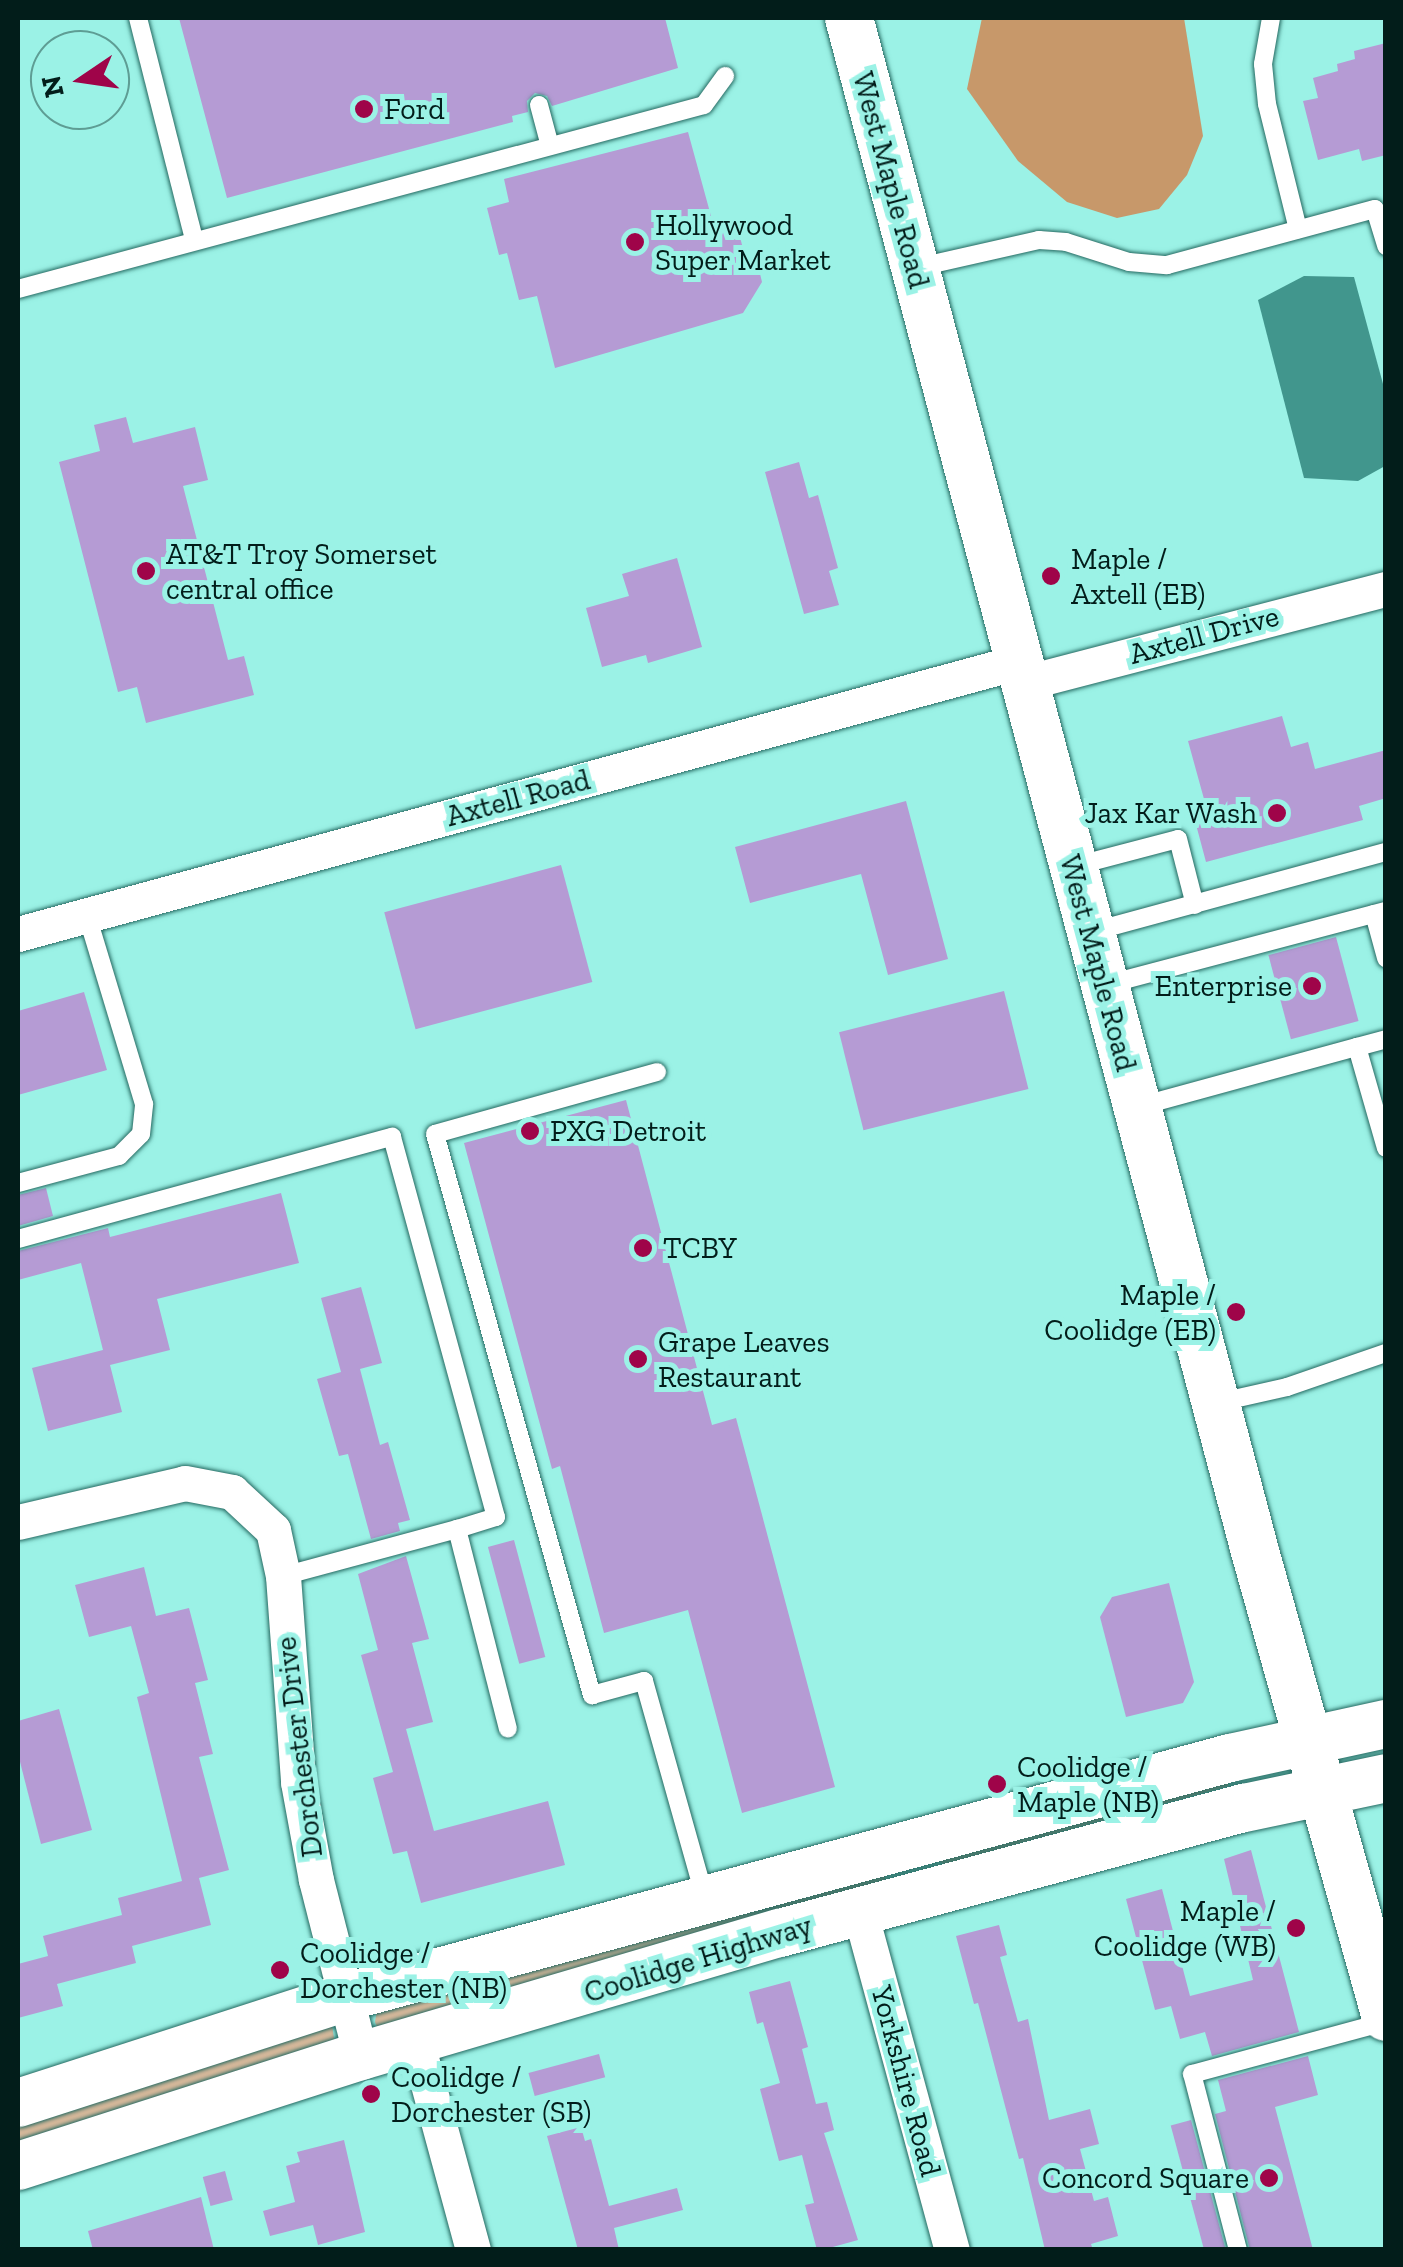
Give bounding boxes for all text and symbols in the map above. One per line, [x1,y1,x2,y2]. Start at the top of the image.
north arrow [30,30,130,130]
street label: West Maple Road [845,68,937,292]
text: N [34,72,71,100]
place label: Ford [384,91,445,127]
marker: Ford [353,98,375,120]
place label: Hollywood Super Market [655,207,831,278]
marker: Hollywood Super Market [624,231,646,253]
place label: AT&T Troy Somerset central office [166,536,438,606]
place label: Maple / Axtell (EB) [1071,541,1205,612]
marker: AT&T Troy Somerset central office [135,560,157,582]
marker: Maple / Axtell (EB) [1040,565,1062,587]
street label: Axtell Drive [1125,598,1283,672]
street label: Axtell Road [442,762,594,834]
place label: Jax Kar Wash [1083,795,1257,831]
marker: Jax Kar Wash [1266,802,1288,824]
street label: West Maple Road [1052,851,1144,1075]
place label: Enterprise [1155,968,1292,1004]
marker: Enterprise [1301,975,1323,997]
place label: PXG Detroit [550,1113,706,1149]
marker: PXG Detroit [519,1120,541,1142]
place label: TCBY [663,1230,737,1266]
marker: TCBY [632,1237,654,1259]
place label: Maple / Coolidge (EB) [1044,1277,1216,1348]
marker: Maple / Coolidge (EB) [1225,1301,1247,1323]
place label: Grape Leaves Restaurant [658,1324,830,1394]
marker: Grape Leaves Restaurant [627,1348,649,1370]
street label: Dorchester Drive [268,1634,330,1860]
place label: Coolidge / Maple (NB) [1017,1749,1159,1820]
marker: Coolidge / Maple (NB) [986,1773,1008,1795]
place label: Maple / Coolidge (WB) [1094,1893,1276,1964]
street label: Coolidge Highway [580,1907,816,2011]
marker: Maple / Coolidge (WB) [1285,1917,1307,1939]
place label: Coolidge / Dorchester (NB) [300,1935,508,2006]
marker: Coolidge / Dorchester (NB) [269,1959,291,1981]
street label: Yorkshire Road [863,1982,949,2180]
place label: Coolidge / Dorchester (SB) [391,2059,592,2130]
marker: Coolidge / Dorchester (SB) [360,2083,382,2105]
place label: Concord Square [1042,2160,1249,2196]
marker: Concord Square [1258,2167,1280,2189]

